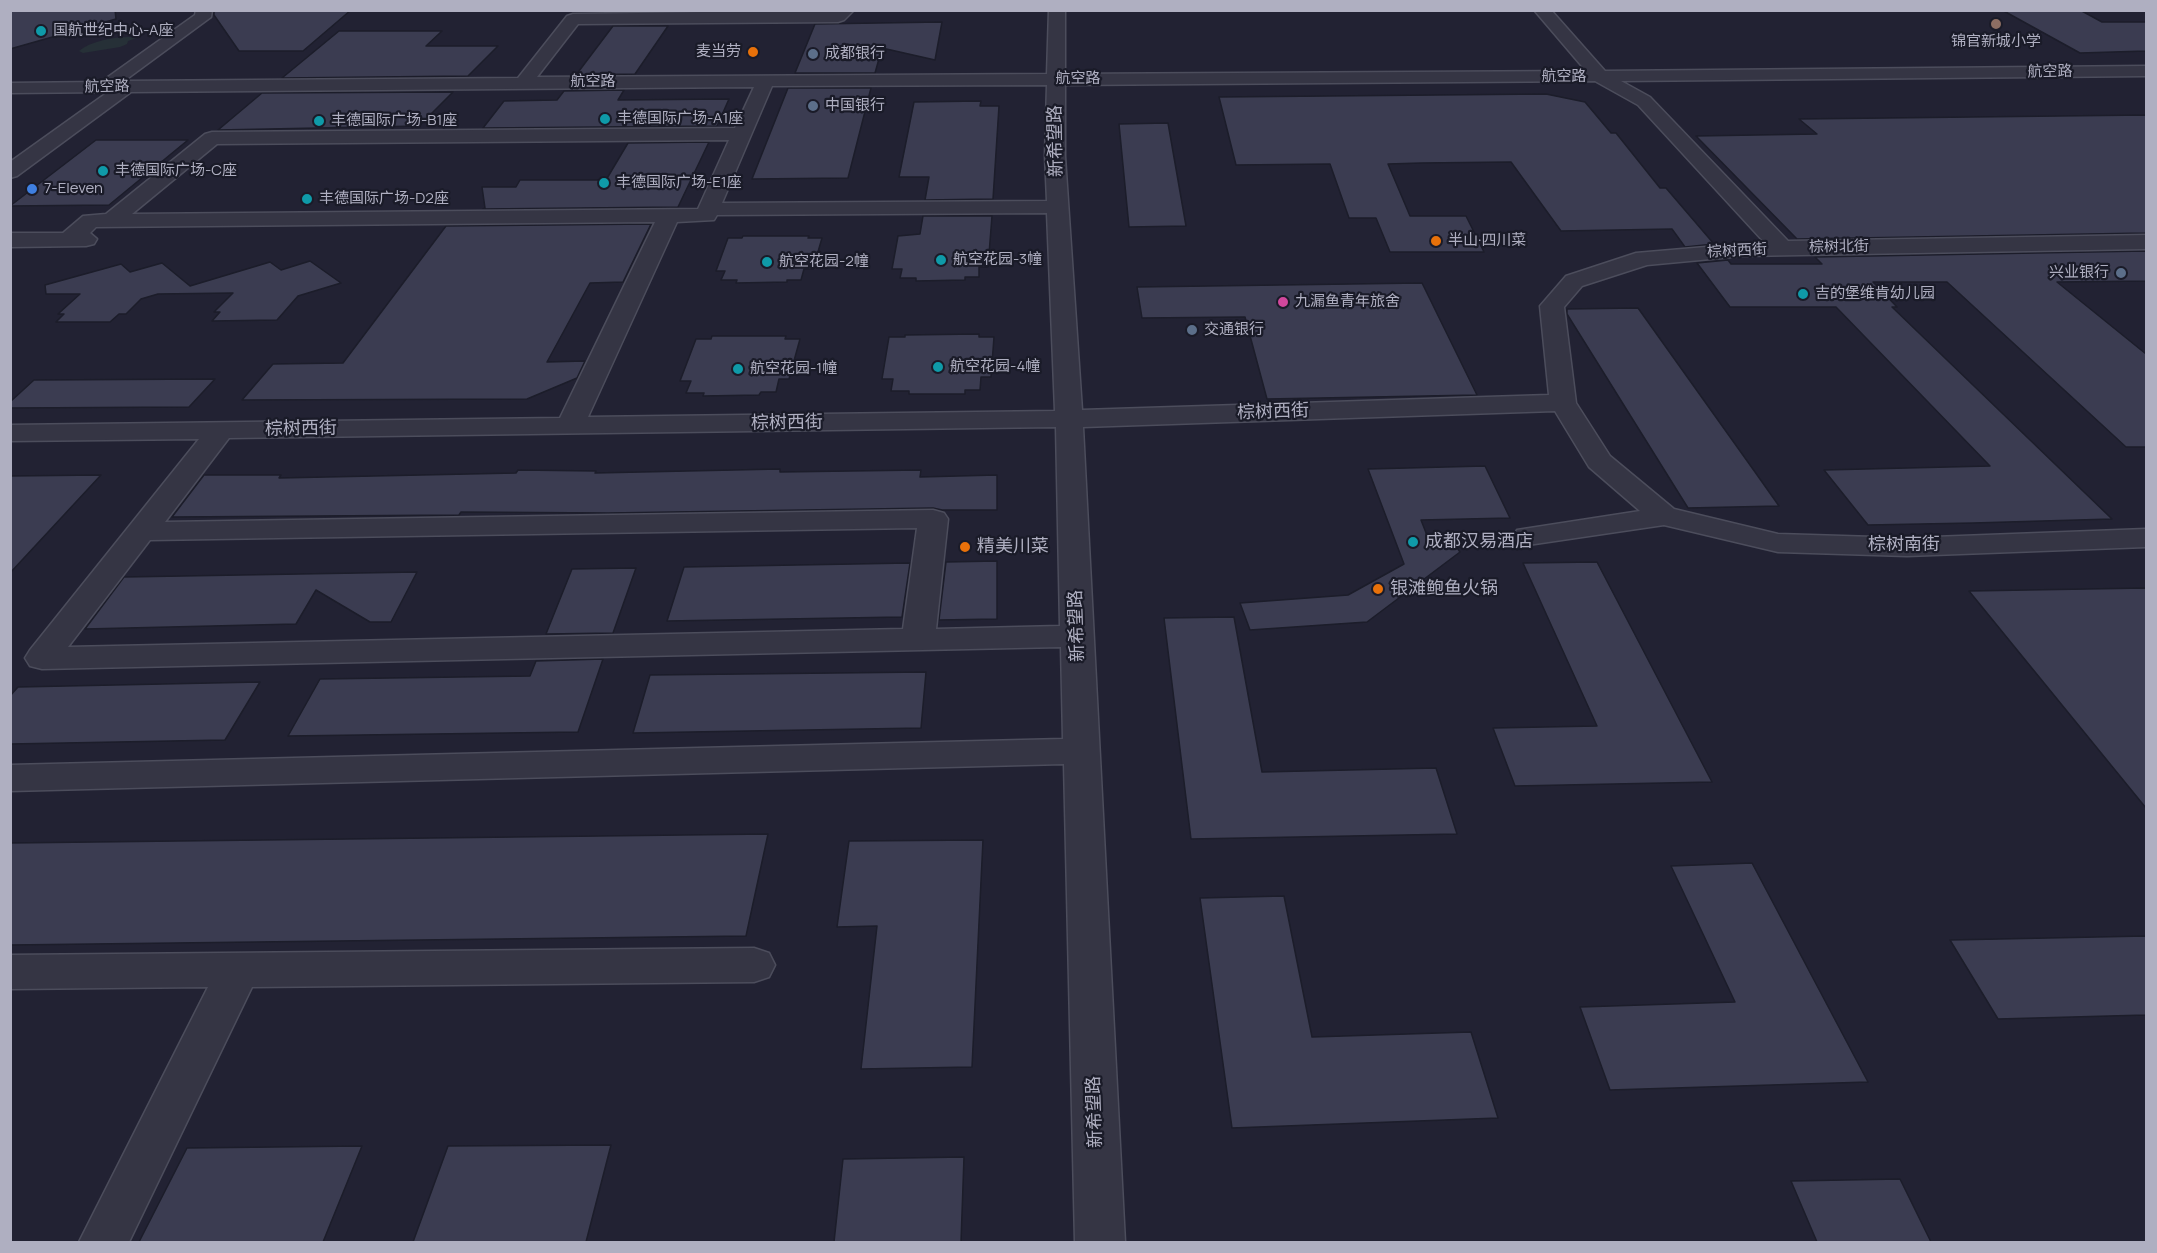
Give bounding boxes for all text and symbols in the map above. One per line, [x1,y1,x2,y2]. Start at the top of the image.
marker: 锦官新城小学 [1989,17,2003,31]
place label: 国航世纪中心-A座 [53,22,174,40]
marker: 国航世纪中心-A座 [34,24,48,38]
place label: 锦官新城小学 [1951,33,2041,51]
place label: 麦当劳 [696,43,741,61]
marker: 麦当劳 [746,45,760,59]
place label: 成都银行 [825,45,885,63]
marker: 成都银行 [806,47,820,61]
street label: 航空路 [2027,63,2073,81]
street label: 航空路 [1542,68,1586,86]
street label: 航空路 [1056,70,1100,88]
street label: 航空路 [571,73,615,91]
street label: 航空路 [84,78,130,96]
place label: 中国银行 [825,97,885,115]
marker: 中国银行 [806,99,820,113]
street label: 新希望路 [1045,105,1067,177]
place label: 丰德国际广场-A1座 [617,110,743,128]
place label: 丰德国际广场-B1座 [331,112,457,130]
marker: 丰德国际广场-A1座 [598,112,612,126]
marker: 丰德国际广场-B1座 [312,114,326,128]
place label: 丰德国际广场-C座 [115,162,237,180]
marker: 丰德国际广场-C座 [96,164,110,178]
place label: 丰德国际广场-E1座 [616,174,742,192]
marker: 丰德国际广场-E1座 [597,176,611,190]
place label: 7-Eleven [44,180,103,198]
marker: 7-Eleven [25,182,39,196]
place label: 丰德国际广场-D2座 [319,190,449,208]
marker: 丰德国际广场-D2座 [300,192,314,206]
place label: 半山·四川菜 [1448,232,1526,250]
marker: 半山·四川菜 [1429,234,1443,248]
street label: 棕树北街 [1809,237,1869,257]
street label: 棕树西街 [1707,240,1767,262]
place label: 航空花园-3幢 [953,251,1042,269]
place label: 航空花园-2幢 [779,253,869,271]
marker: 航空花园-3幢 [934,253,948,267]
marker: 航空花园-2幢 [760,255,774,269]
place label: 兴业银行 [2049,264,2109,282]
marker: 兴业银行 [2114,266,2128,280]
place label: 吉的堡维肯幼儿园 [1815,285,1935,303]
marker: 吉的堡维肯幼儿园 [1796,287,1810,301]
place label: 九漏鱼青年旅舍 [1295,293,1400,311]
marker: 九漏鱼青年旅舍 [1276,295,1290,309]
place label: 交通银行 [1204,321,1264,339]
marker: 交通银行 [1185,323,1199,337]
place label: 航空花园-4幢 [950,358,1040,376]
place label: 航空花园-1幢 [750,360,837,378]
marker: 航空花园-4幢 [931,360,945,374]
marker: 航空花园-1幢 [731,362,745,376]
street label: 棕树西街 [1237,400,1309,424]
street label: 棕树西街 [751,412,823,434]
street label: 棕树西街 [265,418,337,440]
place label: 成都汉易酒店 [1425,531,1533,553]
street label: 棕树南街 [1868,534,1940,556]
marker: 成都汉易酒店 [1406,535,1420,549]
place label: 精美川菜 [977,536,1049,558]
marker: 精美川菜 [958,540,972,554]
place label: 银滩鲍鱼火锅 [1390,578,1498,600]
marker: 银滩鲍鱼火锅 [1371,582,1385,596]
street label: 新希望路 [1065,590,1089,662]
street label: 新希望路 [1083,1076,1107,1148]

